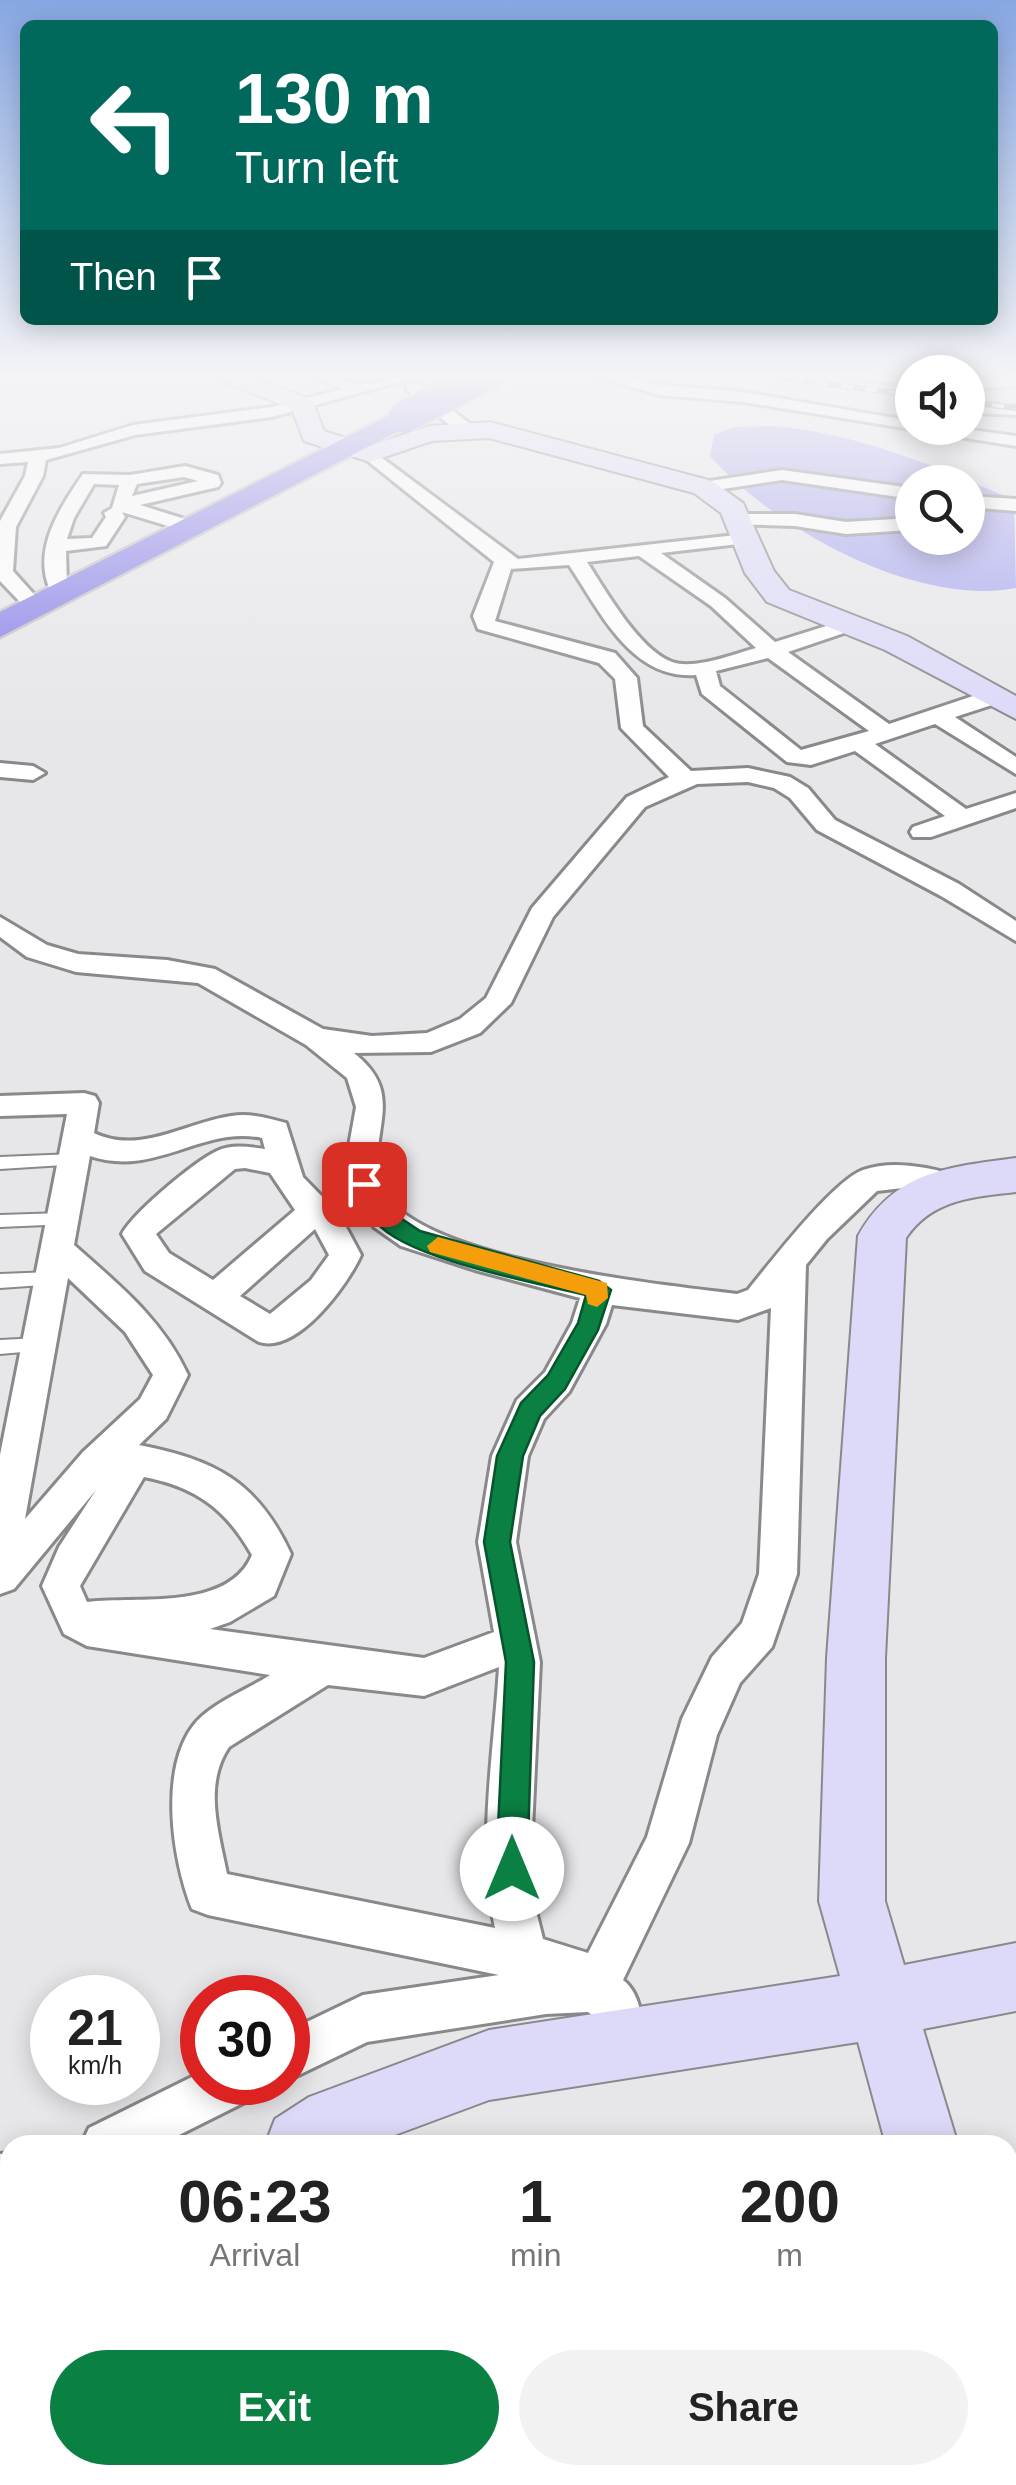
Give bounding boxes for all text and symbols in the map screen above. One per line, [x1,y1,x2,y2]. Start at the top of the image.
icon: left [70,60,200,190]
text: 130 m [235,60,433,138]
text: Turn left [235,142,398,193]
icon: arrive [177,250,232,305]
text: Then [70,256,157,298]
map controls [895,355,985,555]
button: sound [895,355,985,445]
button: search [895,465,985,555]
pin [322,1142,407,1227]
icon: arrive [337,1157,392,1212]
position arrow [460,1817,564,1921]
speed limit sign: 30 [180,1975,310,2105]
text: 21 [67,2000,123,2056]
text: km/h [68,2051,122,2079]
text: 06:23 [178,2168,332,2235]
text: 1 [519,2168,552,2235]
text: 200 [740,2168,840,2235]
text: Arrival [210,2237,300,2273]
text: min [510,2237,561,2273]
text: m [776,2237,803,2273]
button: Exit [50,2350,499,2465]
button: Share [519,2350,968,2465]

